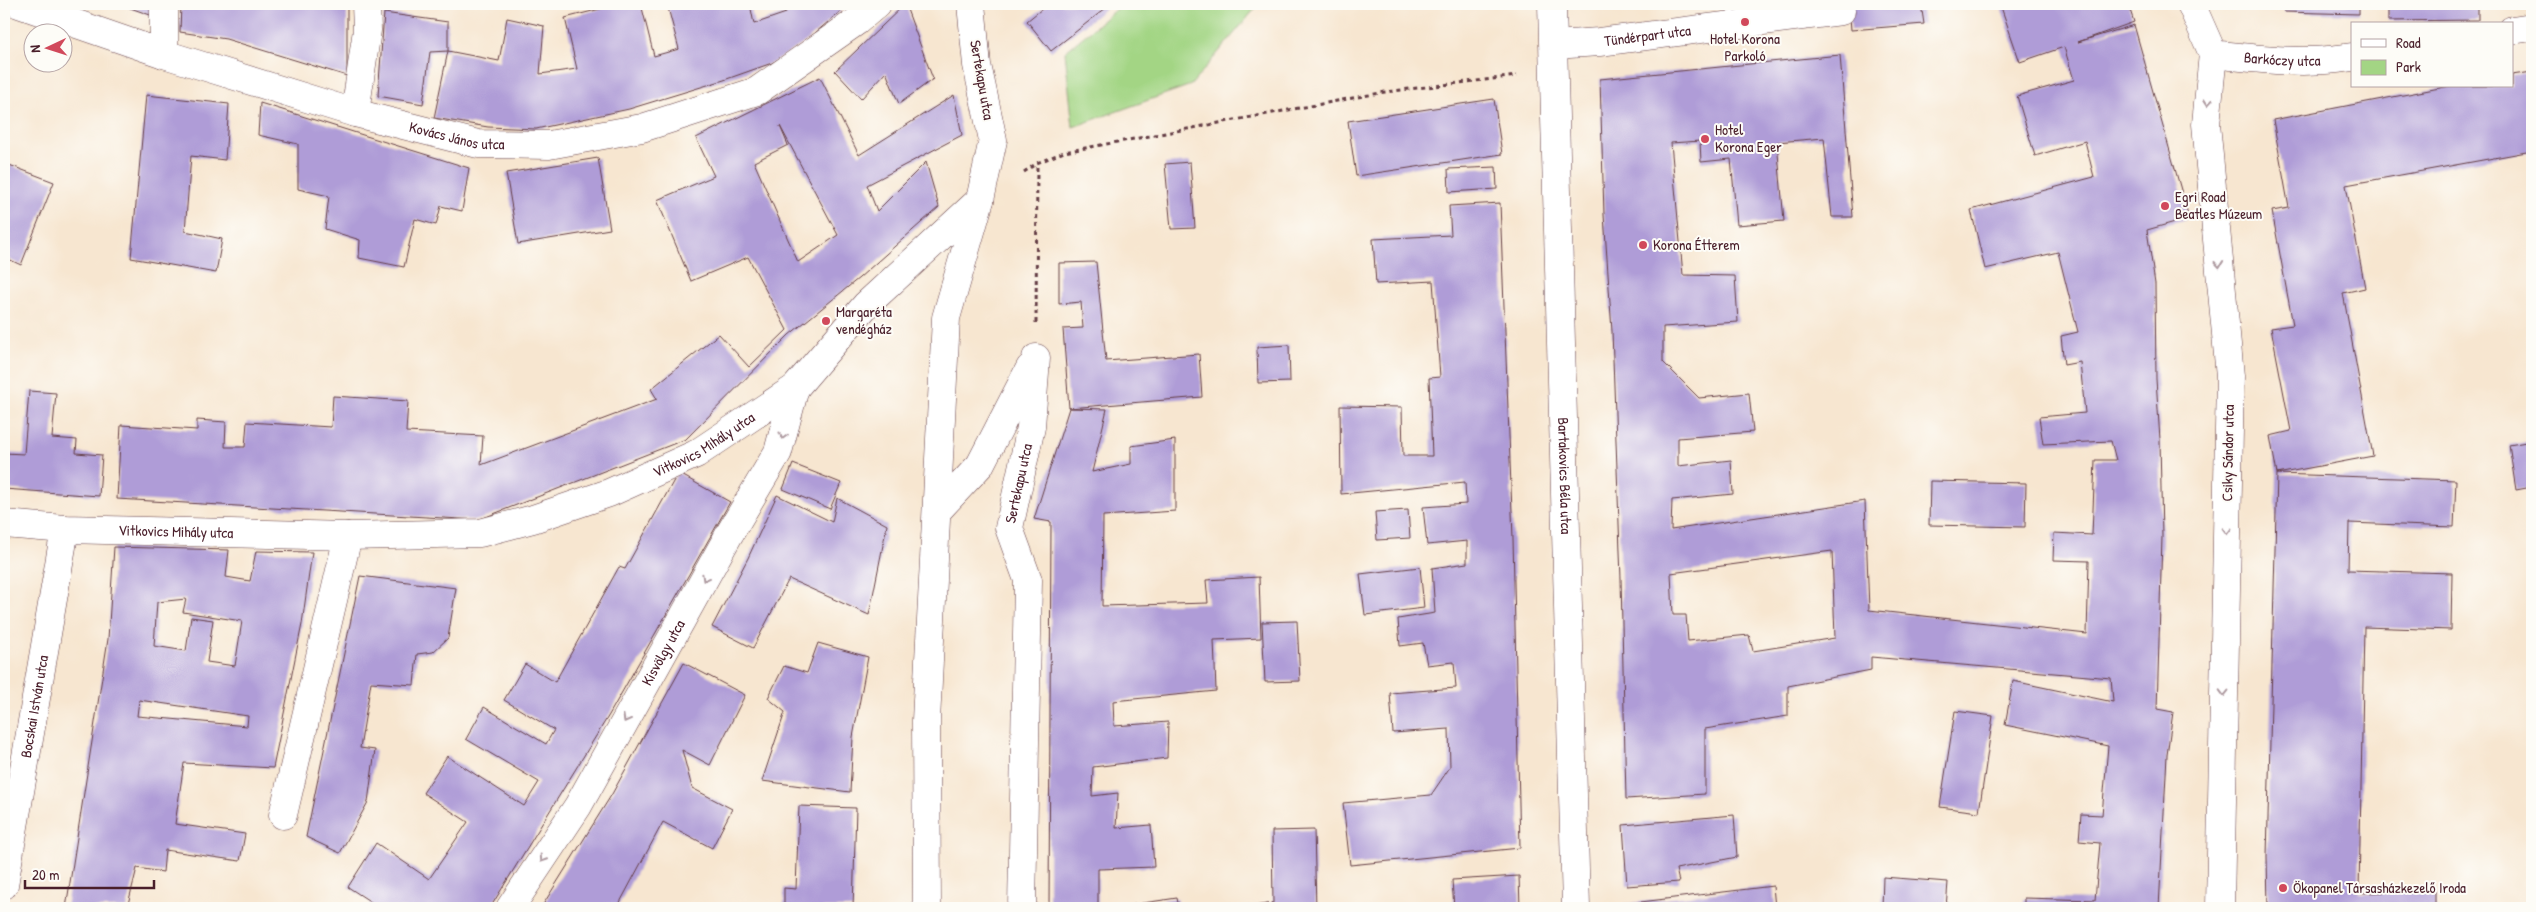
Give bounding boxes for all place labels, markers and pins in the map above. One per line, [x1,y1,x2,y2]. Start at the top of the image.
marker: Hotel Korona Parkoló [1739,16,1751,28]
place label: Hotel Korona Parkoló [1710,28,1780,66]
place label: Hotel Korona Eger [1715,119,1782,157]
marker: Hotel Korona Eger [1699,133,1711,145]
place label: Egri Road Beatles Múzeum [2175,186,2262,224]
marker: Egri Road Beatles Múzeum [2159,200,2171,212]
place label: Korona Étterem [1653,234,1740,255]
marker: Korona Étterem [1637,239,1649,251]
place label: Margaréta vendégház [836,301,892,339]
marker: Margaréta vendégház [820,315,832,327]
place label: Ökopanel Társasházkezelő Iroda [2293,877,2466,898]
marker: Ökopanel Társasházkezelő Iroda [2277,882,2289,894]

